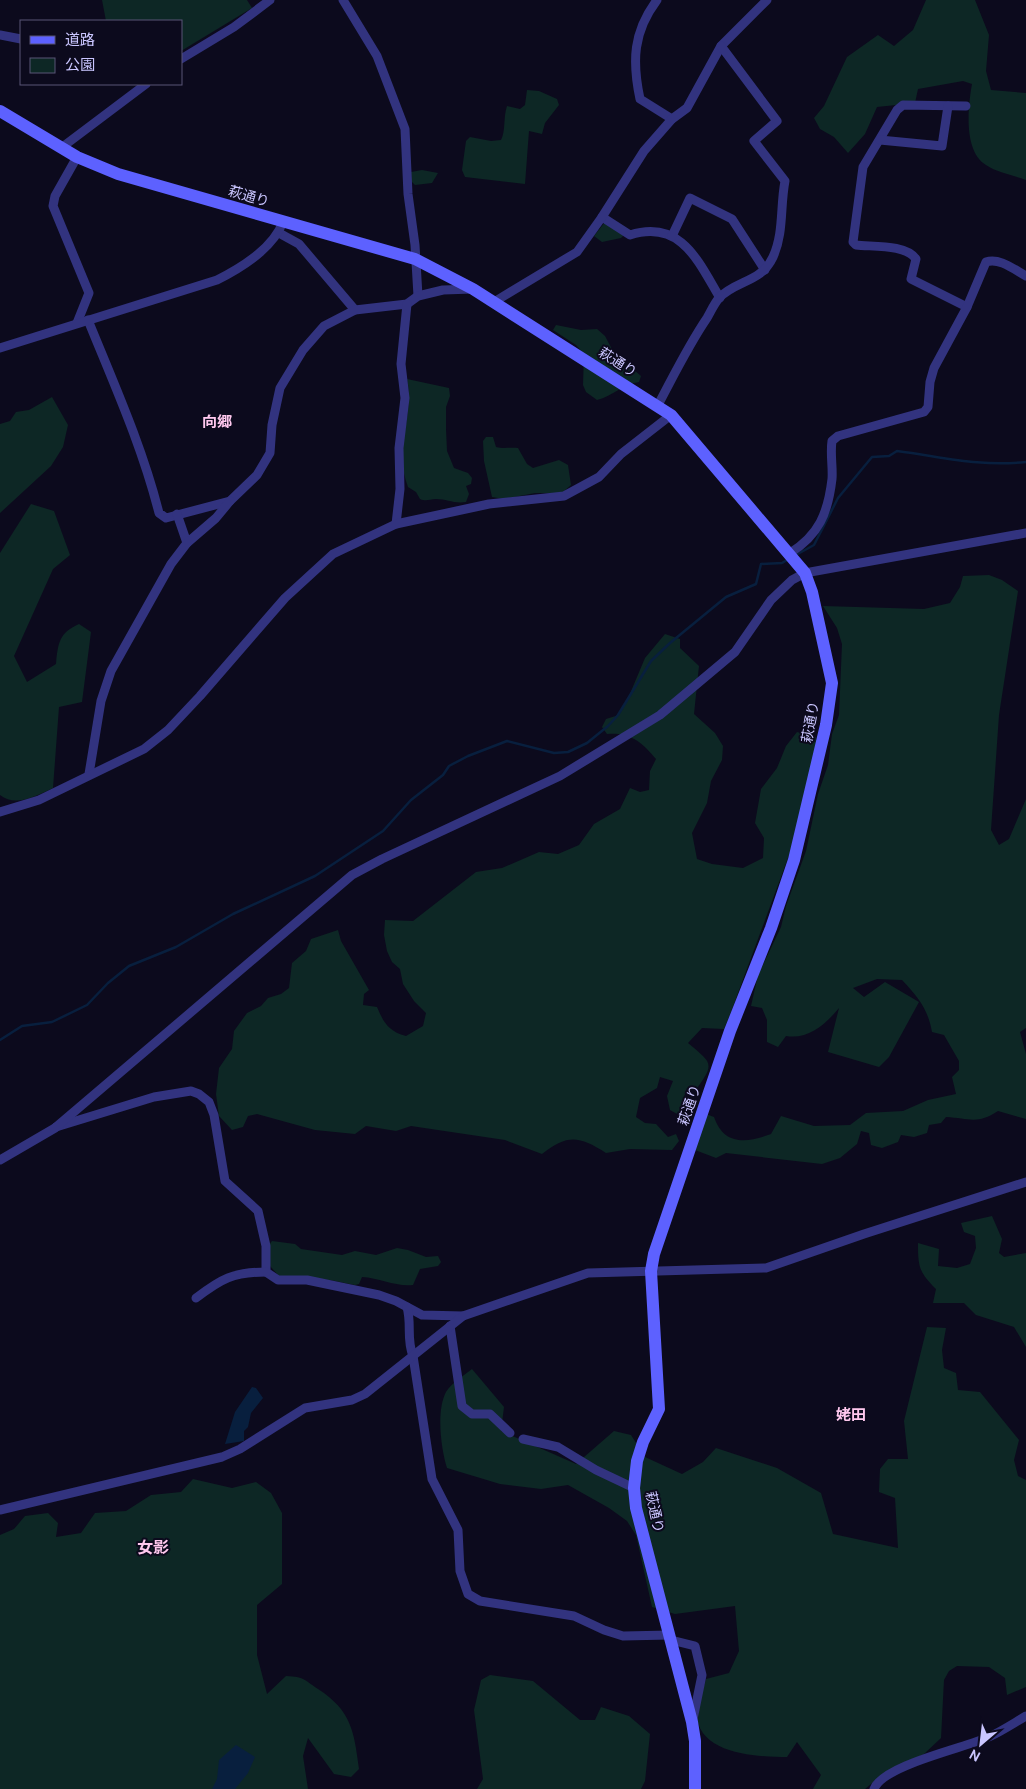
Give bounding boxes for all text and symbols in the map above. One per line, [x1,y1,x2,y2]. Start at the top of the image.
legend [20,20,182,85]
text: 道路 [65,31,95,49]
text: 公園 [65,56,95,74]
street label: 萩通り [226,182,272,210]
street label: 萩通り [595,343,641,381]
district label: 向郷 [202,413,232,431]
street label: 萩通り [797,700,823,744]
street label: 萩通り [674,1082,704,1128]
district label: 姥田 [836,1406,866,1424]
street label: 萩通り [642,1490,668,1534]
district label: 女影 [137,1538,169,1557]
north arrow [956,1719,1006,1769]
text: N [966,1745,983,1766]

